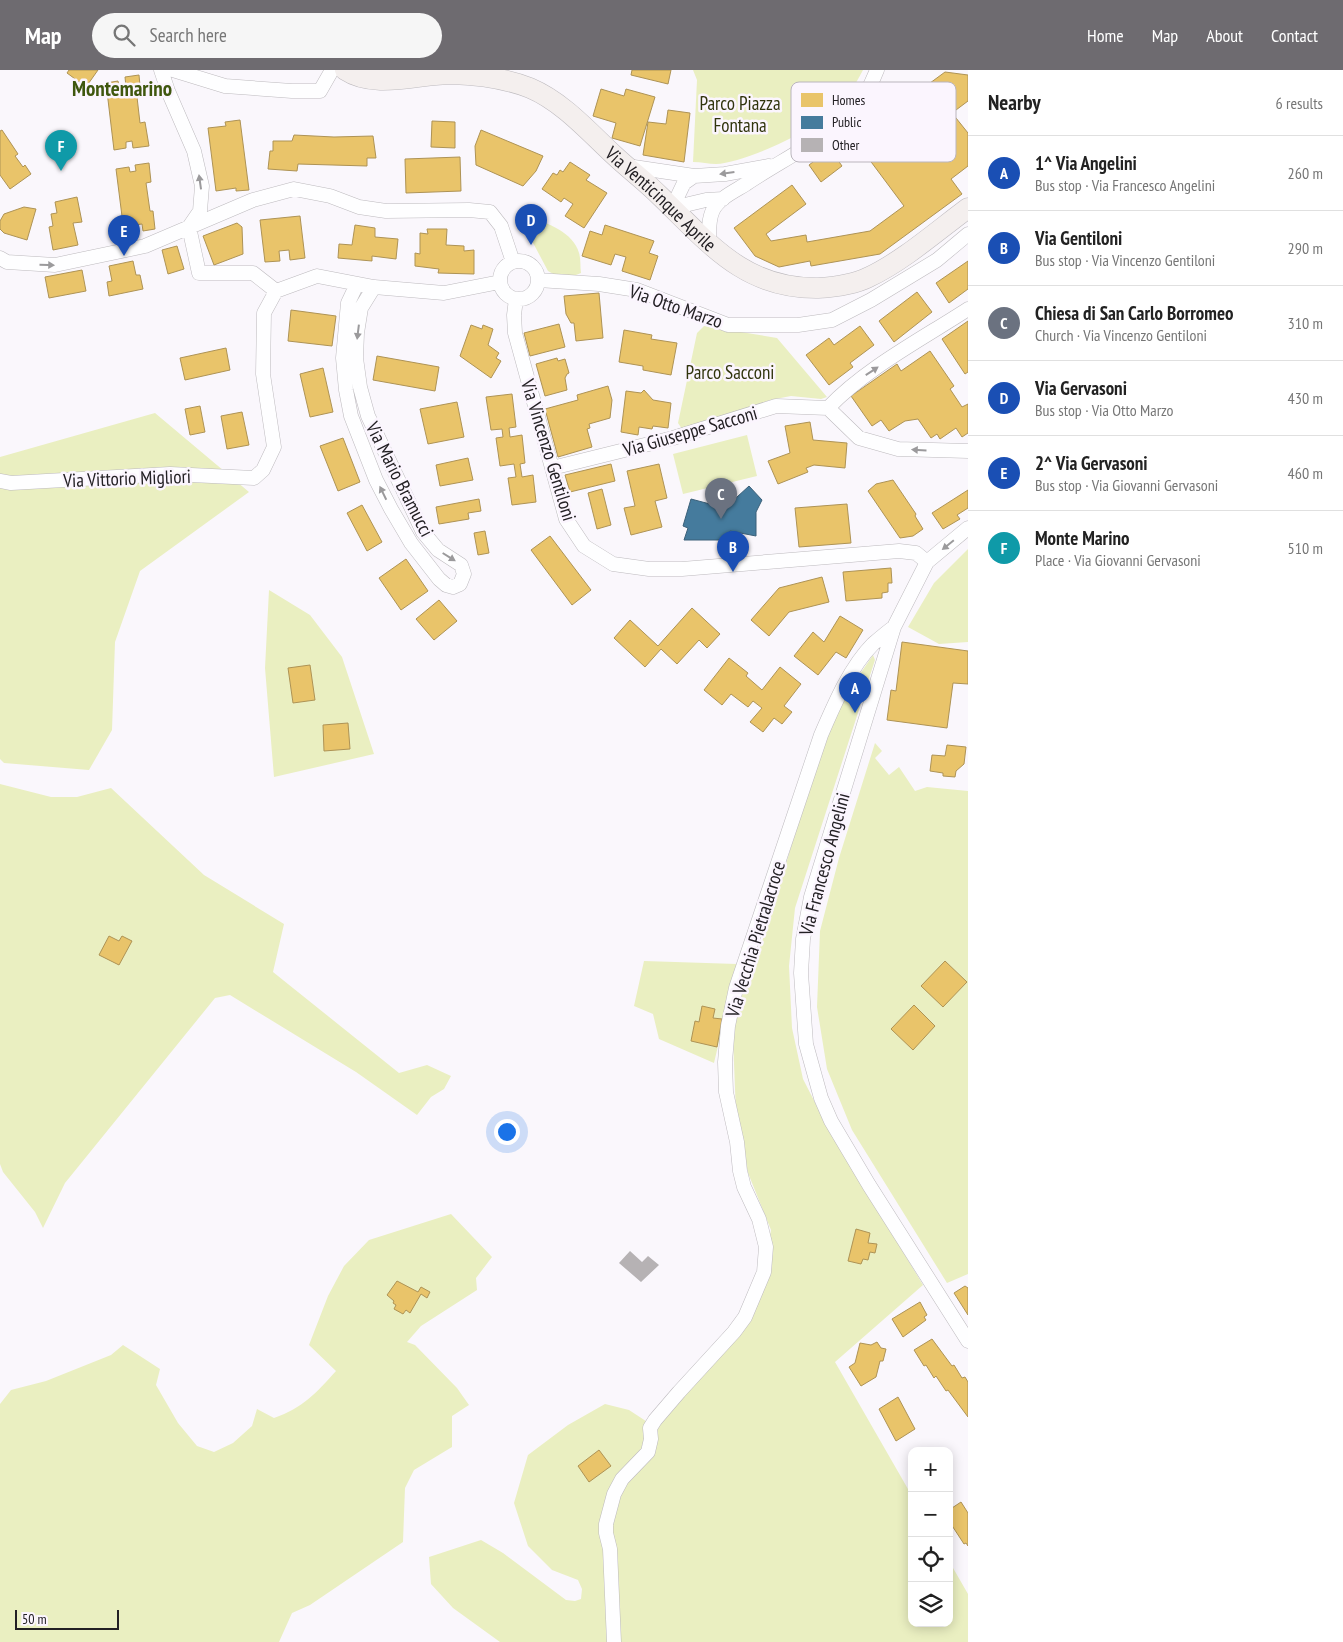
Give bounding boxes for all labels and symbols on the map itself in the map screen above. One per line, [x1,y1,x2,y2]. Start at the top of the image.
district label: Montemarino [72,75,172,102]
legend [791,82,956,162]
park label: Parco Piazza Fontana [699,91,781,137]
text: Homes [832,91,865,109]
text: Public [832,113,861,131]
pin: F [45,130,77,171]
text: Other [832,136,859,154]
street label: Via Venticinque Aprile [600,140,722,257]
one-way arrow [718,169,734,177]
one-way arrow [196,173,204,189]
pin: D [515,204,547,245]
pin: E [108,215,140,256]
one-way arrow [40,261,56,269]
street label: Via Otto Marzo [625,278,726,333]
one-way arrow [354,324,362,340]
park label: Parco Sacconi [686,360,774,384]
one-way arrow [865,366,879,375]
street label: Via Vincenzo Gentiloni [516,375,582,524]
street label: Via Giuseppe Sacconi [619,400,760,462]
street label: Via Mario Bramucci [360,417,439,540]
one-way arrow [911,446,927,454]
street label: Via Vittorio Migliori [62,464,191,492]
pin: C [705,478,737,519]
one-way arrow [378,486,386,500]
pin: B [717,531,749,572]
one-way arrow [942,540,955,551]
one-way arrow [442,552,456,561]
pin: A [839,672,871,713]
street label: Via Francesco Angelini [793,790,855,939]
street label: Via Vecchia Pietralacroce [720,858,790,1021]
your location [494,1119,520,1145]
scale bar [15,1607,119,1630]

